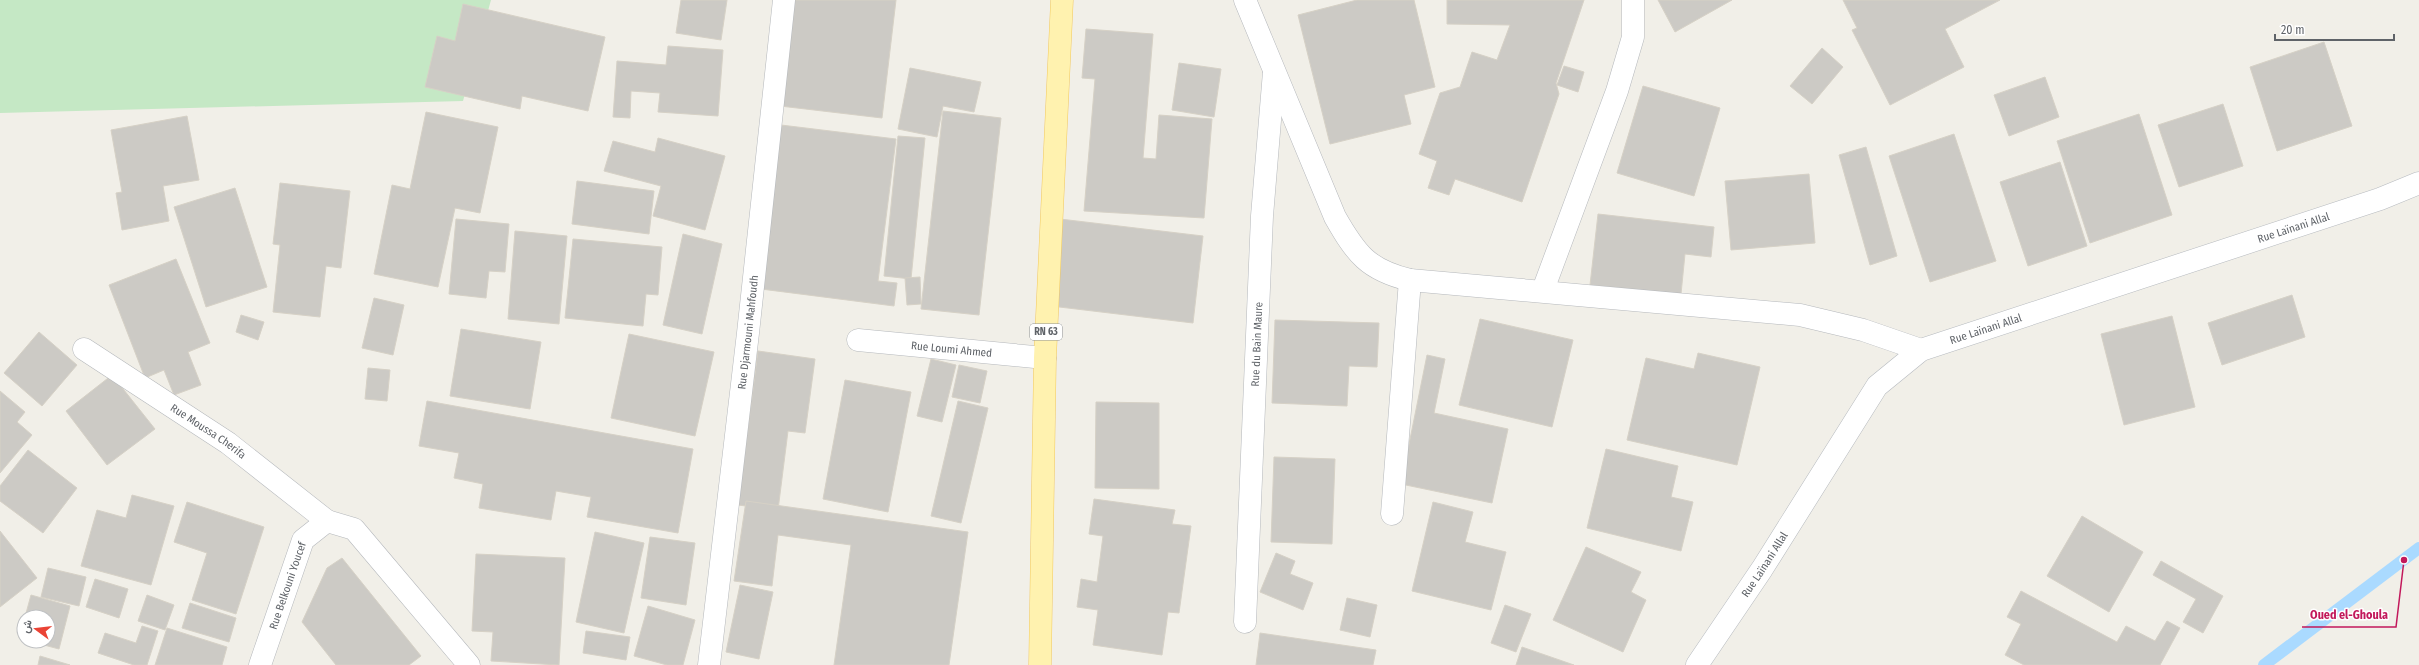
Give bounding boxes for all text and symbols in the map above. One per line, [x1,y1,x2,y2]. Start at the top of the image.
scale bar [2275,16,2394,42]
text: 20 m [2281,23,2305,37]
street label: Rue Laïnani Allal [2256,210,2331,245]
street label: Rue Djarmouni Mahfoudh [735,274,761,390]
street label: Rue du Bain Maure [1248,302,1265,387]
street label: Rue Laïnani Allal [1948,311,2023,347]
road number: RN 63 [1030,324,1062,340]
street label: Rue Loumi Ahmed [910,339,993,359]
street label: Rue Moussa Cherifa [168,401,249,461]
street label: Rue Laïnani Allal [1738,529,1790,599]
street label: Rue Belkouni Youcef [266,540,309,631]
callout: Oued el-Ghoula [2302,603,2396,627]
text: Oued el-Ghoula [2310,608,2388,622]
north arrow [16,609,56,649]
text: ش [19,618,35,635]

